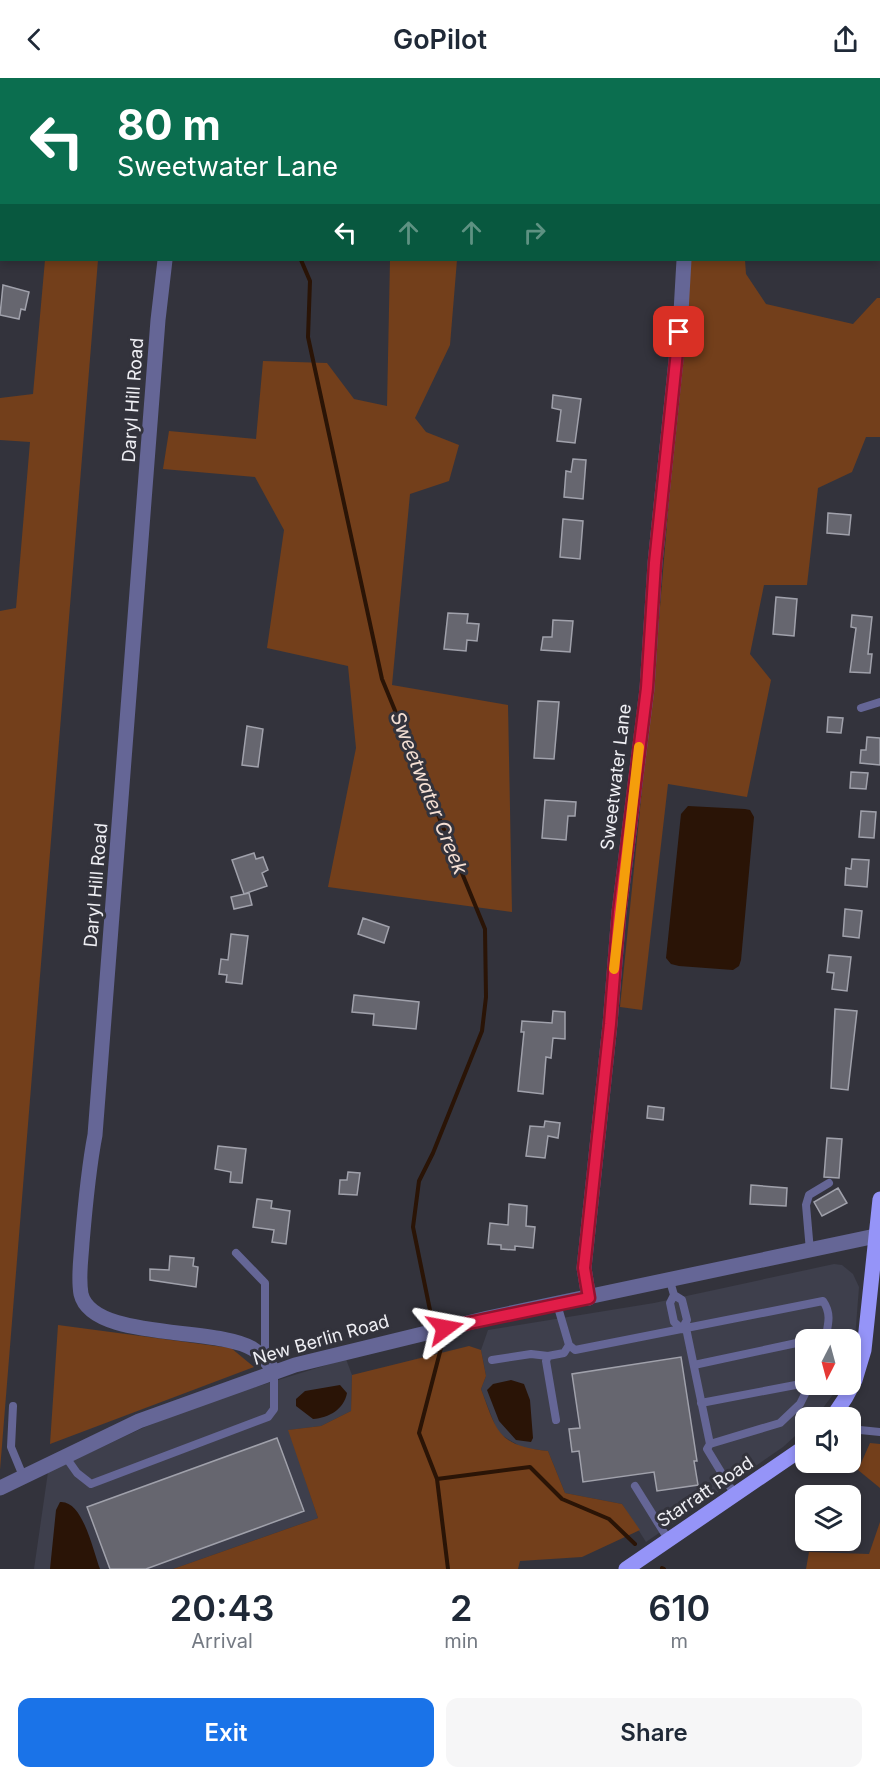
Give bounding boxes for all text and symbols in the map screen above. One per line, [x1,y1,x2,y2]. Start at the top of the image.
icon: back [18,23,51,56]
text: GoPilot [393,23,487,56]
icon: share [829,23,862,56]
text: 80 m [117,99,221,150]
icon: left [18,102,96,180]
text: Sweetwater Lane [117,150,338,183]
icon: left [329,216,362,249]
icon: ahead [392,216,425,249]
icon: ahead [455,216,488,249]
icon: right [518,216,551,249]
pin [653,306,704,357]
icon: arrive [662,315,695,348]
street label: Daryl Hill Road [118,337,147,463]
street label: Sweetwater Lane [596,703,635,851]
water label: Sweetwater Creek [385,708,473,879]
street label: Daryl Hill Road [80,822,111,948]
position arrow [413,1296,477,1360]
street label: New Berlin Road [250,1310,391,1369]
north arrow [795,1329,861,1395]
map controls [795,1329,861,1551]
button: sound [795,1407,861,1473]
street label: Starratt Road [653,1452,757,1531]
button: layers [795,1485,861,1551]
text: 20:43 [170,1586,274,1630]
text: 2 [450,1586,472,1630]
text: 610 [648,1586,710,1630]
text: Arrival [191,1629,253,1653]
text: min [444,1629,478,1653]
text: m [670,1629,688,1653]
button: Exit [18,1698,434,1767]
button: Share [446,1698,862,1767]

